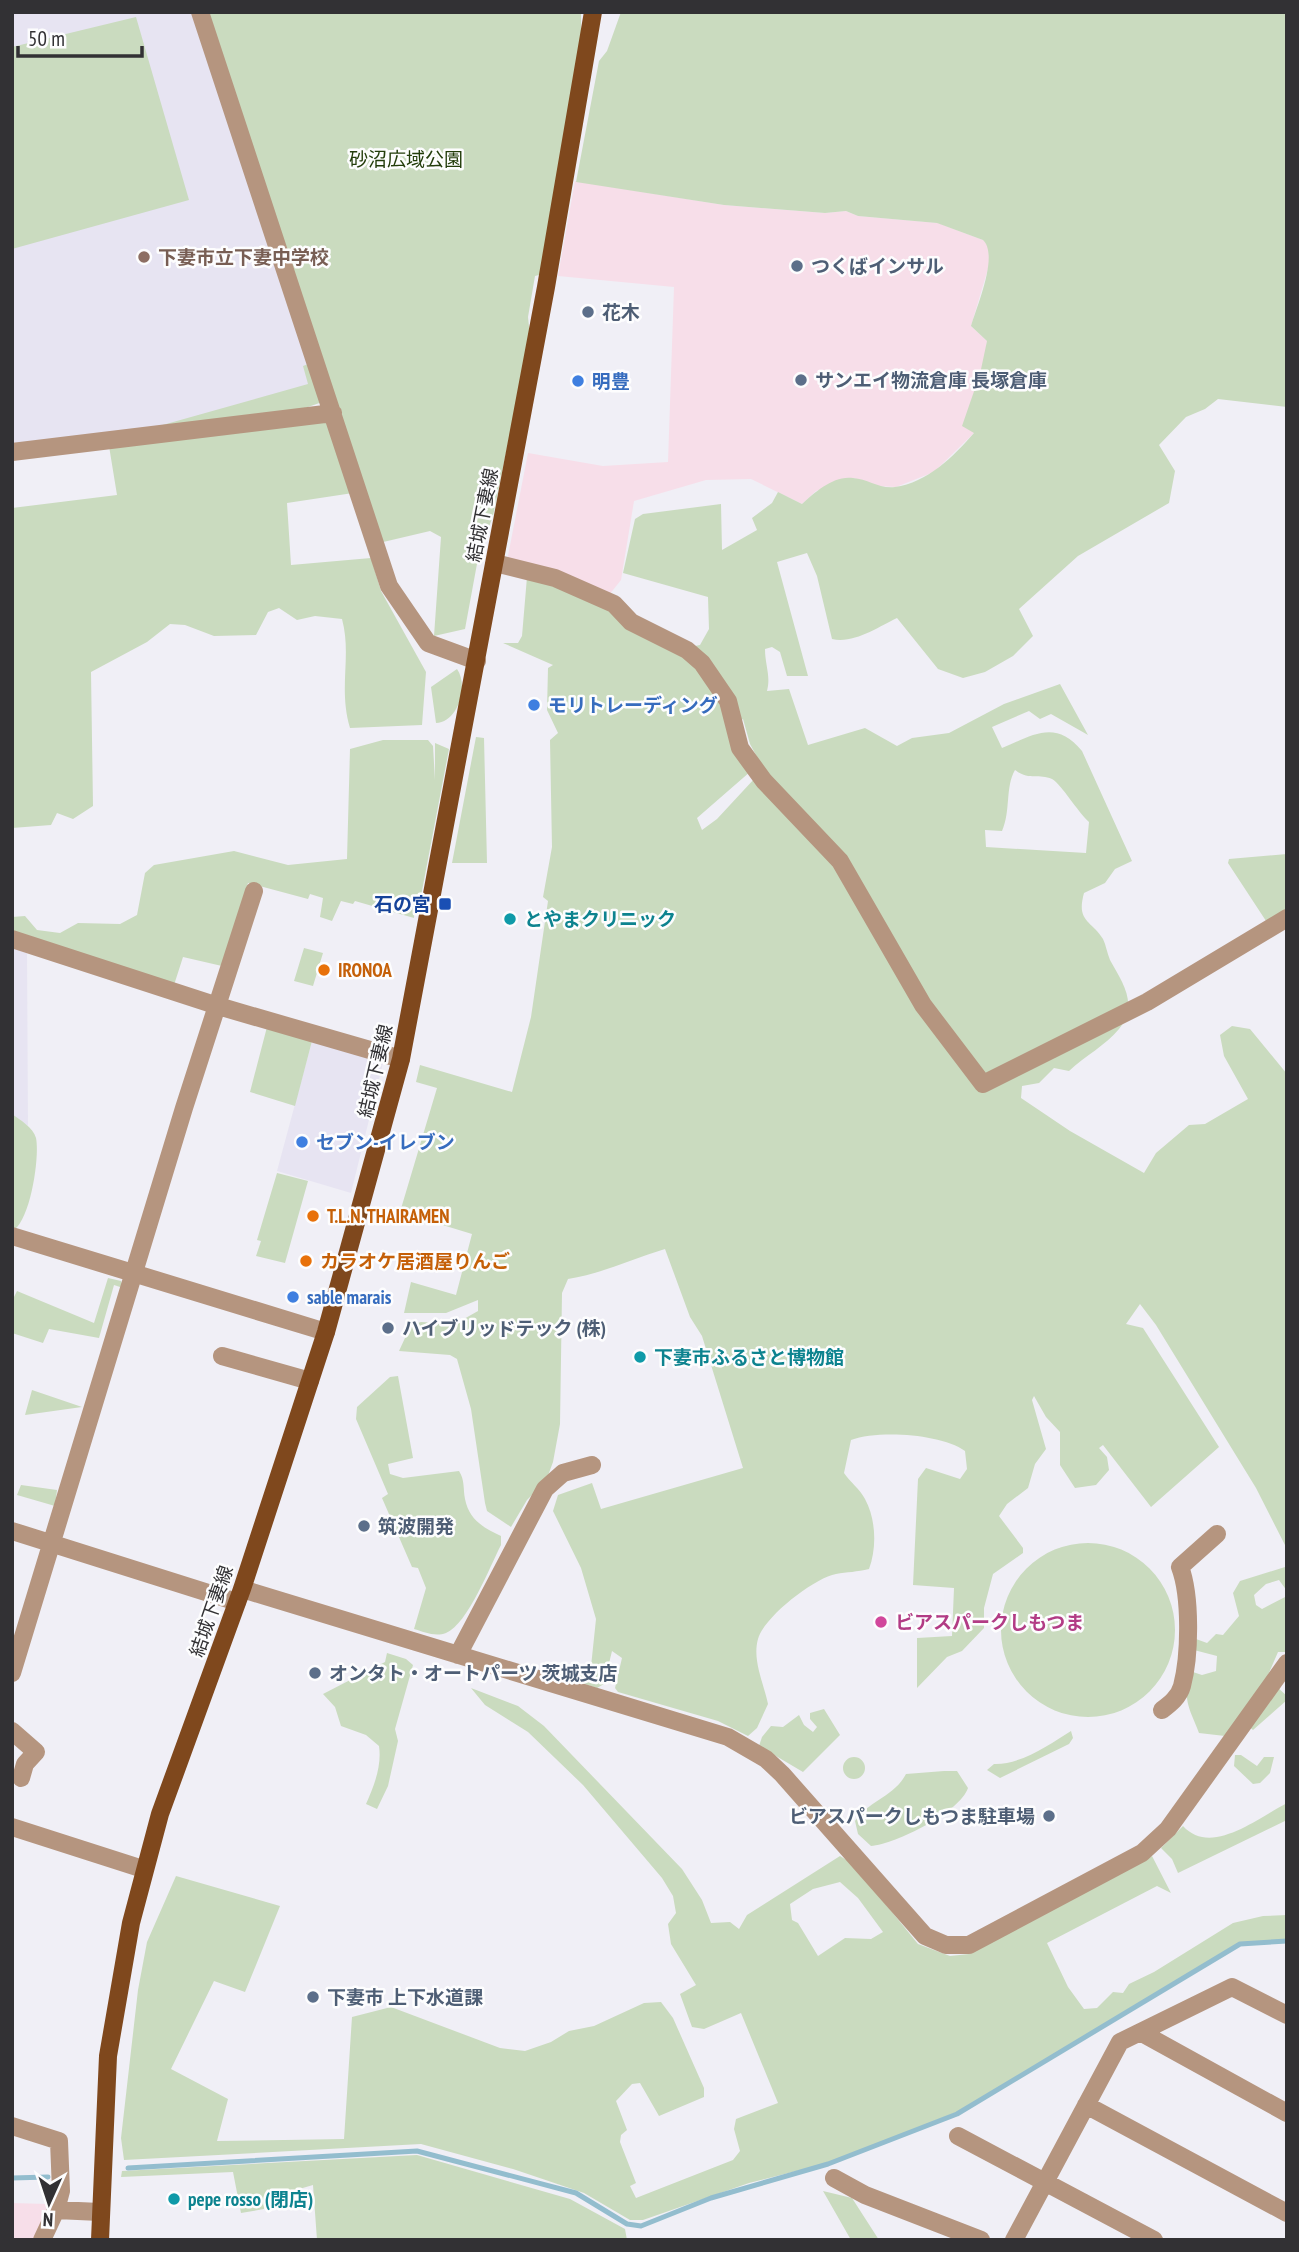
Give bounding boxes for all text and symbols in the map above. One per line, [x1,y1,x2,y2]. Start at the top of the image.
scale bar [18,14,142,58]
text: 50 m [28,25,65,52]
park label: 砂沼広域公園 [349,147,463,171]
place label: 下妻市立下妻中学校 [158,245,329,269]
marker: 下妻市立下妻中学校 [136,249,152,265]
place label: つくばインサル [811,254,944,278]
marker: つくばインサル [789,258,805,274]
place label: 花木 [602,300,640,324]
marker: 花木 [580,304,596,320]
place label: サンエイ物流倉庫 長塚倉庫 [815,368,1047,392]
place label: 明豊 [592,369,630,393]
marker: サンエイ物流倉庫 長塚倉庫 [793,372,809,388]
marker: 明豊 [570,373,586,389]
street label: 結城下妻線 [461,466,503,564]
place label: モリトレーディング [548,693,718,717]
marker: モリトレーディング [526,697,542,713]
place label: 石の宮 [374,892,431,916]
marker: 石の宮 [437,896,453,912]
place label: とやまクリニック [524,907,676,931]
marker: とやまクリニック [502,911,518,927]
place label: IRONOA [338,958,392,982]
marker: IRONOA [316,962,332,978]
street label: 結城下妻線 [353,1022,397,1120]
place label: セブン-イレブン [316,1130,455,1154]
marker: セブン-イレブン [294,1134,310,1150]
place label: T.L.N. THAIRAMEN [327,1204,449,1228]
marker: T.L.N. THAIRAMEN [305,1208,321,1224]
place label: カラオケ居酒屋りんご [320,1249,510,1273]
marker: カラオケ居酒屋りんご [298,1253,314,1269]
place label: sable marais [307,1285,392,1309]
marker: sable marais [285,1289,301,1305]
place label: ハイブリッドテック (株) [402,1316,606,1340]
marker: ハイブリッドテック (株) [380,1320,396,1336]
place label: 下妻市ふるさと博物館 [654,1345,844,1369]
marker: 下妻市ふるさと博物館 [632,1349,648,1365]
place label: 筑波開発 [378,1514,454,1538]
marker: 筑波開発 [356,1518,372,1534]
street label: 結城下妻線 [184,1562,238,1660]
place label: ビアスパークしもつま [895,1610,1084,1634]
marker: ビアスパークしもつま [873,1614,889,1630]
place label: オンタト・オートパーツ 茨城支店 [329,1661,618,1685]
marker: オンタト・オートパーツ 茨城支店 [307,1665,323,1681]
place label: ビアスパークしもつま駐車場 [789,1804,1035,1828]
marker: ビアスパークしもつま駐車場 [1041,1808,1057,1824]
place label: 下妻市 上下水道課 [327,1985,483,2009]
marker: 下妻市 上下水道課 [305,1989,321,2005]
north arrow [14,2168,84,2238]
place label: pepe rosso (閉店) [188,2187,313,2211]
marker: pepe rosso (閉店) [166,2191,182,2207]
text: N [42,2208,54,2232]

